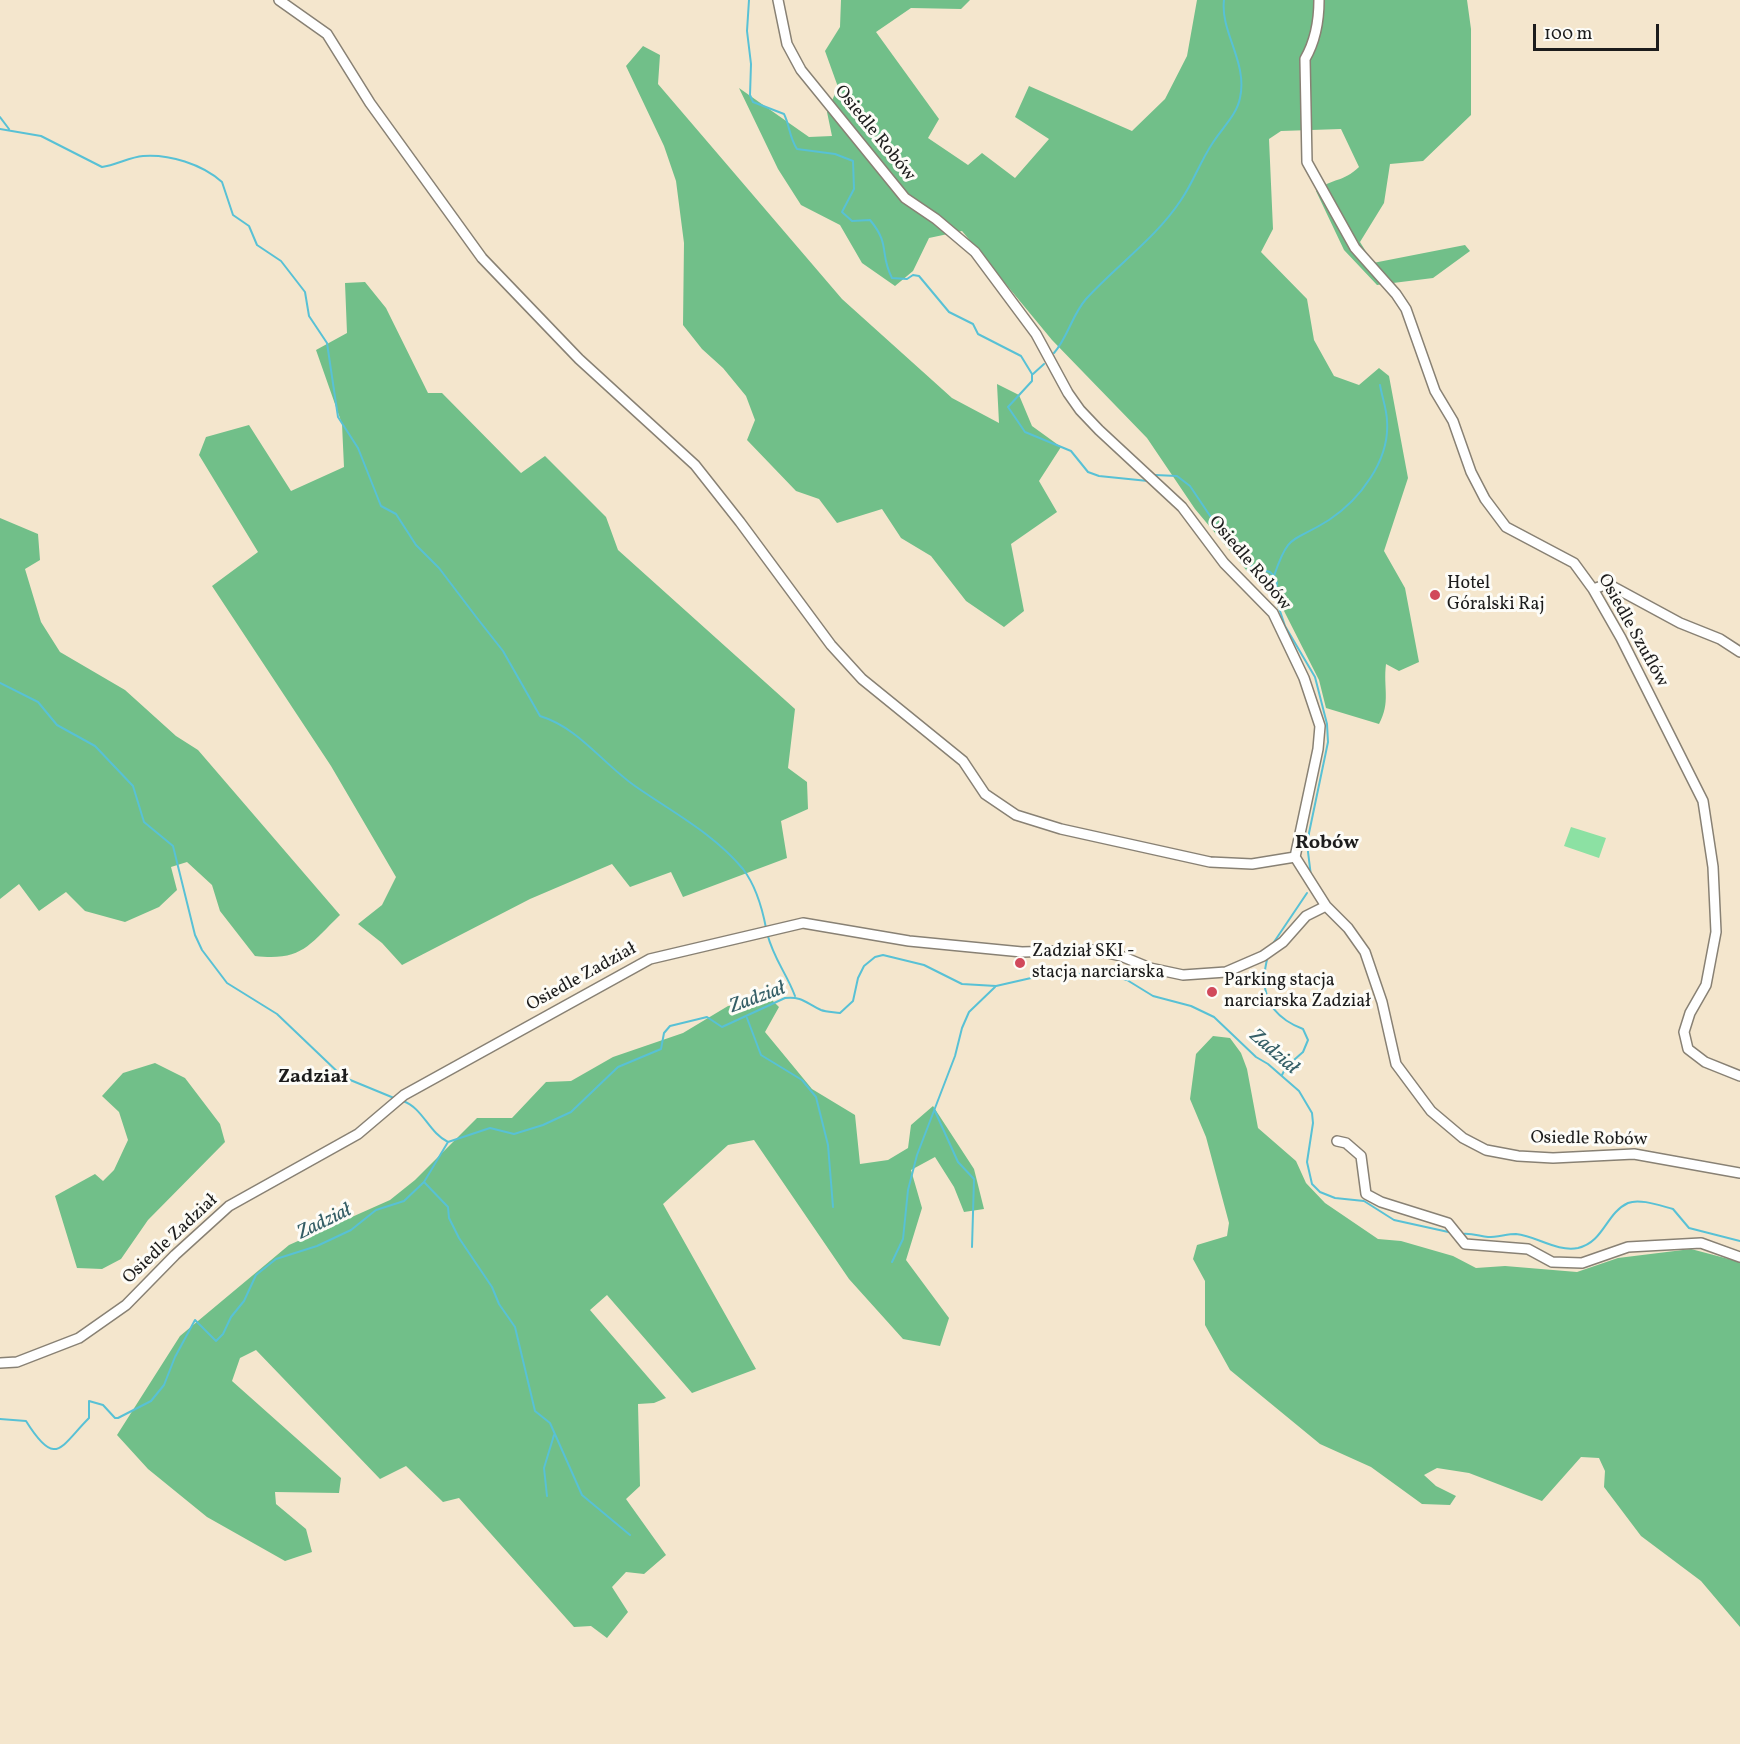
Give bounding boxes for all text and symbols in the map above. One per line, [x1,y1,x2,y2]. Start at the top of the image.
scale bar [1536,12,1662,50]
text: 100 m [1544,22,1593,47]
street label: Osiedle Robów [829,82,919,186]
street label: Osiedle Robów [1203,512,1295,616]
street label: Osiedle Szuflów [1592,571,1672,691]
place label: Hotel Góralski Raj [1447,574,1545,616]
marker: Hotel Góralski Raj [1428,588,1442,602]
district label: Robów [1295,832,1359,856]
street label: Osiedle Zadział [524,939,640,1017]
place label: Zadział SKI - stacja narciarska [1032,942,1164,984]
marker: Zadział SKI - stacja narciarska [1013,956,1027,970]
place label: Parking stacja narciarska Zadział [1224,971,1371,1014]
water label: Zadział [727,978,789,1020]
marker: Parking stacja narciarska Zadział [1205,985,1219,999]
water label: Zadział [1244,1025,1302,1081]
district label: Zadział [278,1066,348,1090]
street label: Osiedle Robów [1530,1128,1648,1152]
street label: Osiedle Zadział [119,1191,223,1289]
water label: Zadział [294,1200,356,1246]

